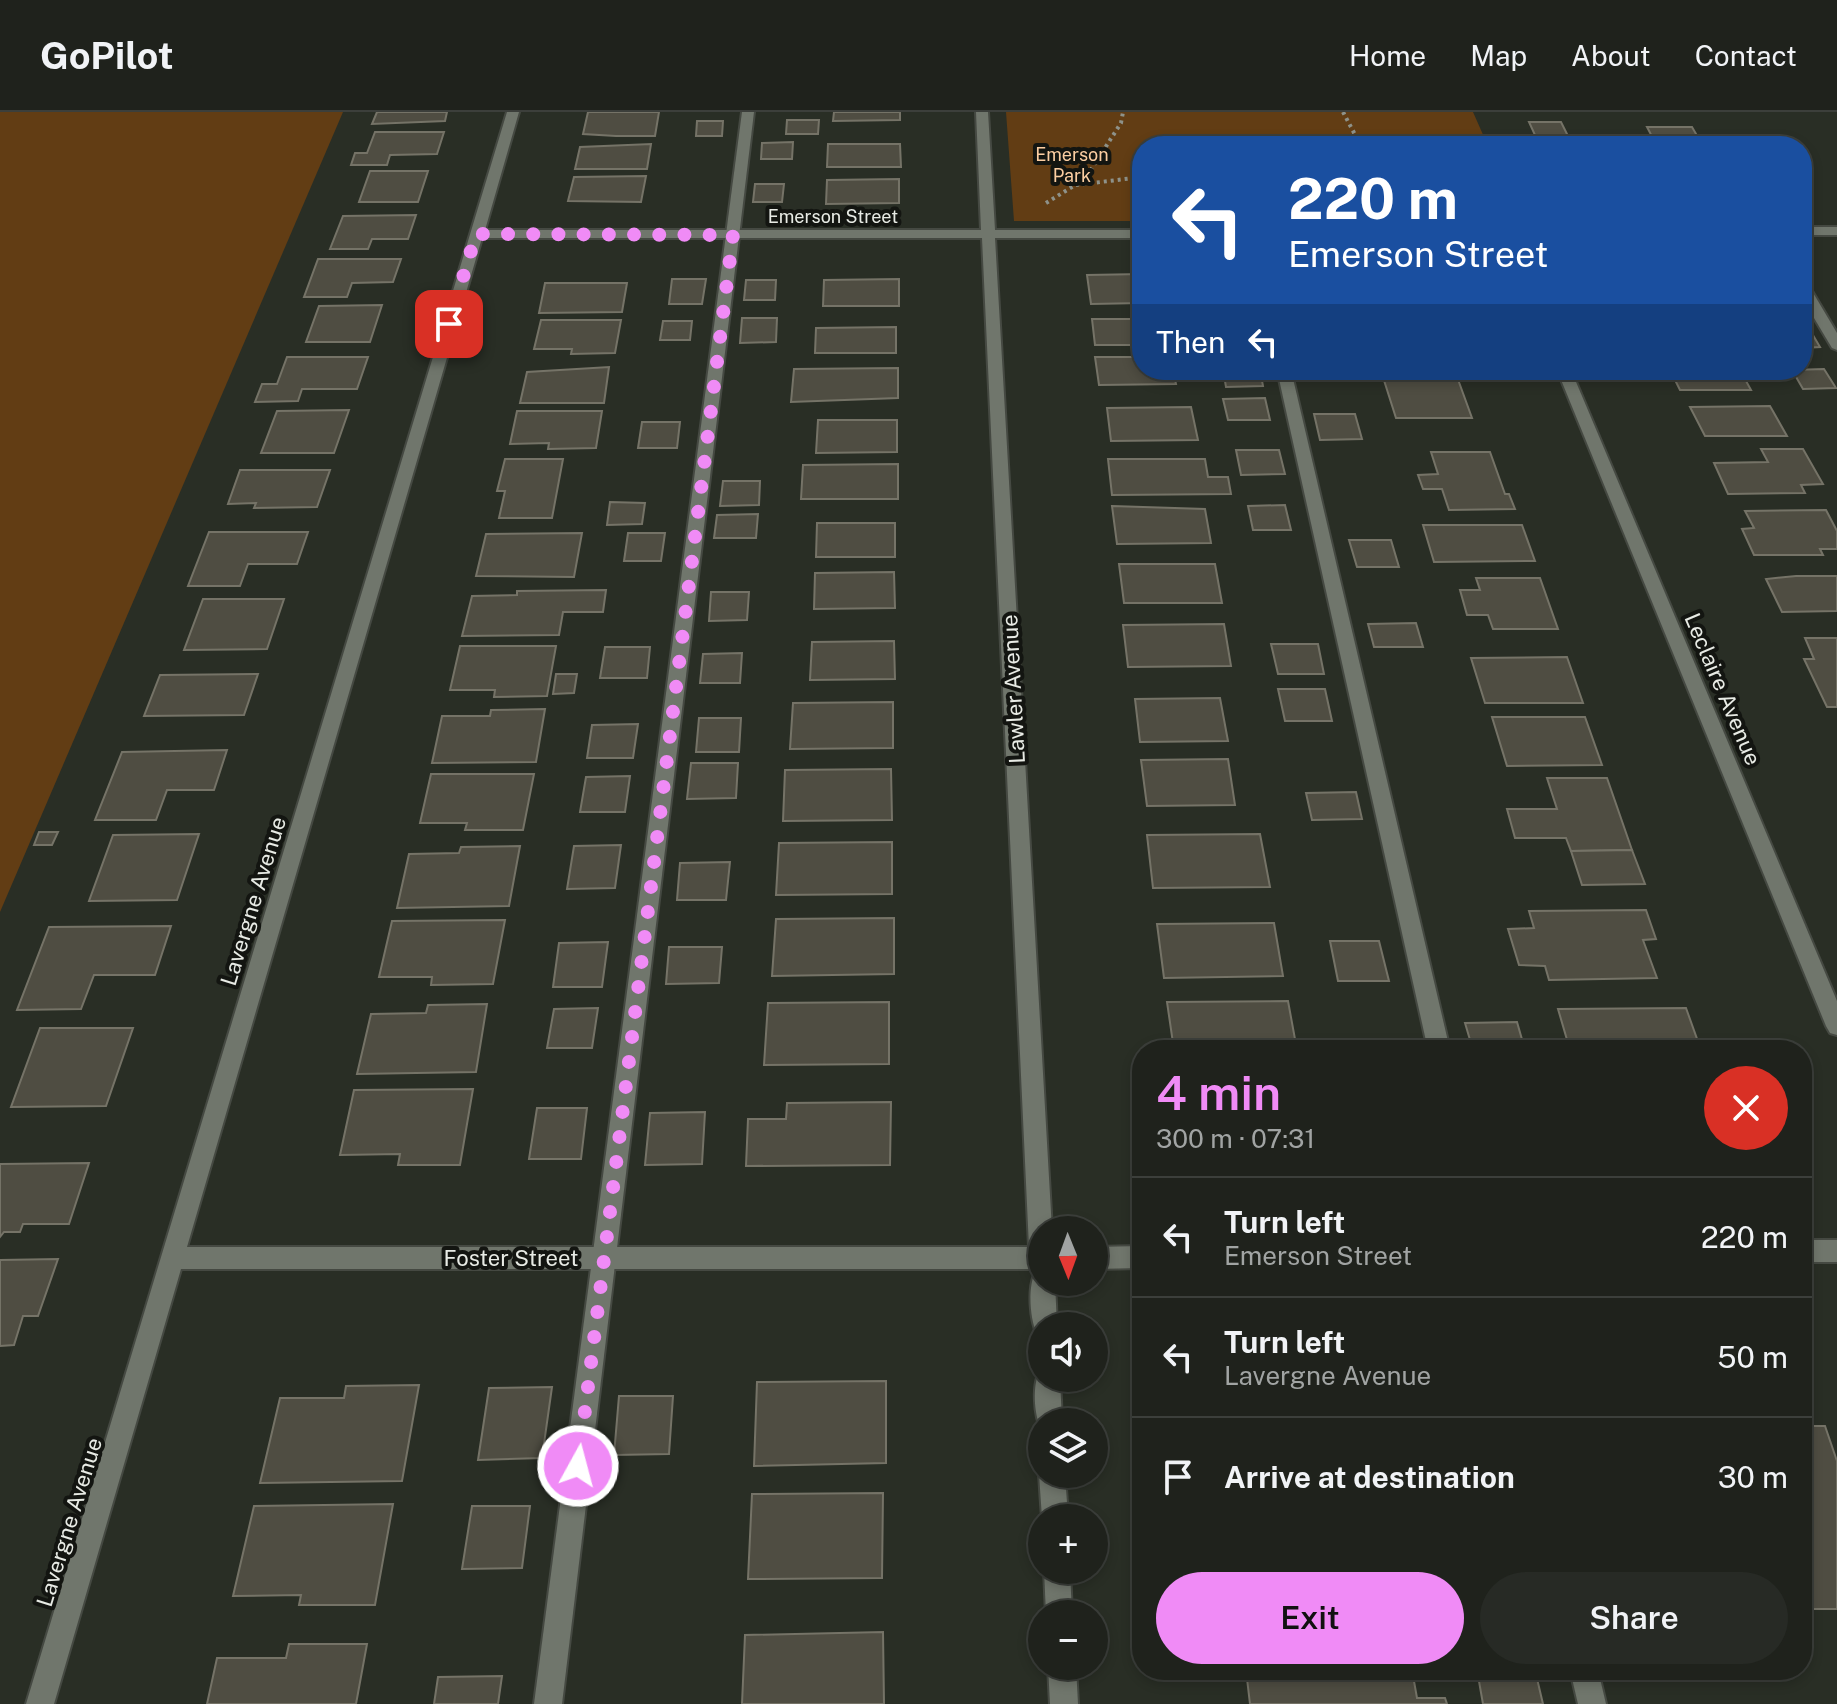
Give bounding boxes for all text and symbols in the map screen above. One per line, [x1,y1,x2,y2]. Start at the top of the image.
text: GoPilot [40,33,174,78]
text: Home [1349,39,1426,72]
text: Map [1470,39,1527,72]
text: About [1571,39,1651,72]
text: Contact [1695,39,1797,72]
park label: Emerson Park [1035,144,1109,186]
text: 220 m [1288,166,1458,232]
icon: left [1156,168,1260,272]
street label: Emerson Street [768,206,898,227]
text: Emerson Street [1288,233,1549,275]
pin [415,290,483,358]
icon: arrive [427,302,471,346]
icon: left [1241,320,1285,364]
text: Then [1156,324,1225,360]
street label: Leclaire Avenue [1679,609,1767,769]
street label: Lawler Avenue [996,614,1030,764]
street label: Lavergne Avenue [215,813,291,989]
text: 4 min [1156,1064,1281,1121]
button: close [1704,1066,1788,1150]
text: 300 m · 07:31 [1156,1123,1315,1154]
text: Turn left [1224,1204,1345,1240]
icon: left [1156,1215,1200,1259]
north arrow [1028,1216,1108,1296]
map controls [1028,1216,1108,1680]
text: 220 m [1701,1219,1788,1255]
text: Emerson Street [1224,1240,1412,1271]
street label: Foster Street [444,1245,578,1271]
button: sound [1028,1312,1108,1392]
text: Turn left [1224,1324,1345,1360]
icon: left [1156,1335,1200,1379]
text: 50 m [1717,1339,1788,1375]
text: Lavergne Avenue [1224,1360,1431,1391]
button: layers [1028,1408,1108,1488]
position arrow [536,1424,620,1508]
street label: Lavergne Avenue [31,1434,107,1610]
icon: arrive [1156,1455,1200,1499]
text: Arrive at destination [1224,1459,1515,1495]
text: 30 m [1718,1459,1788,1495]
button: + [1028,1504,1108,1584]
button: Exit [1156,1572,1464,1664]
button: Share [1480,1572,1788,1664]
button: − [1028,1600,1108,1680]

